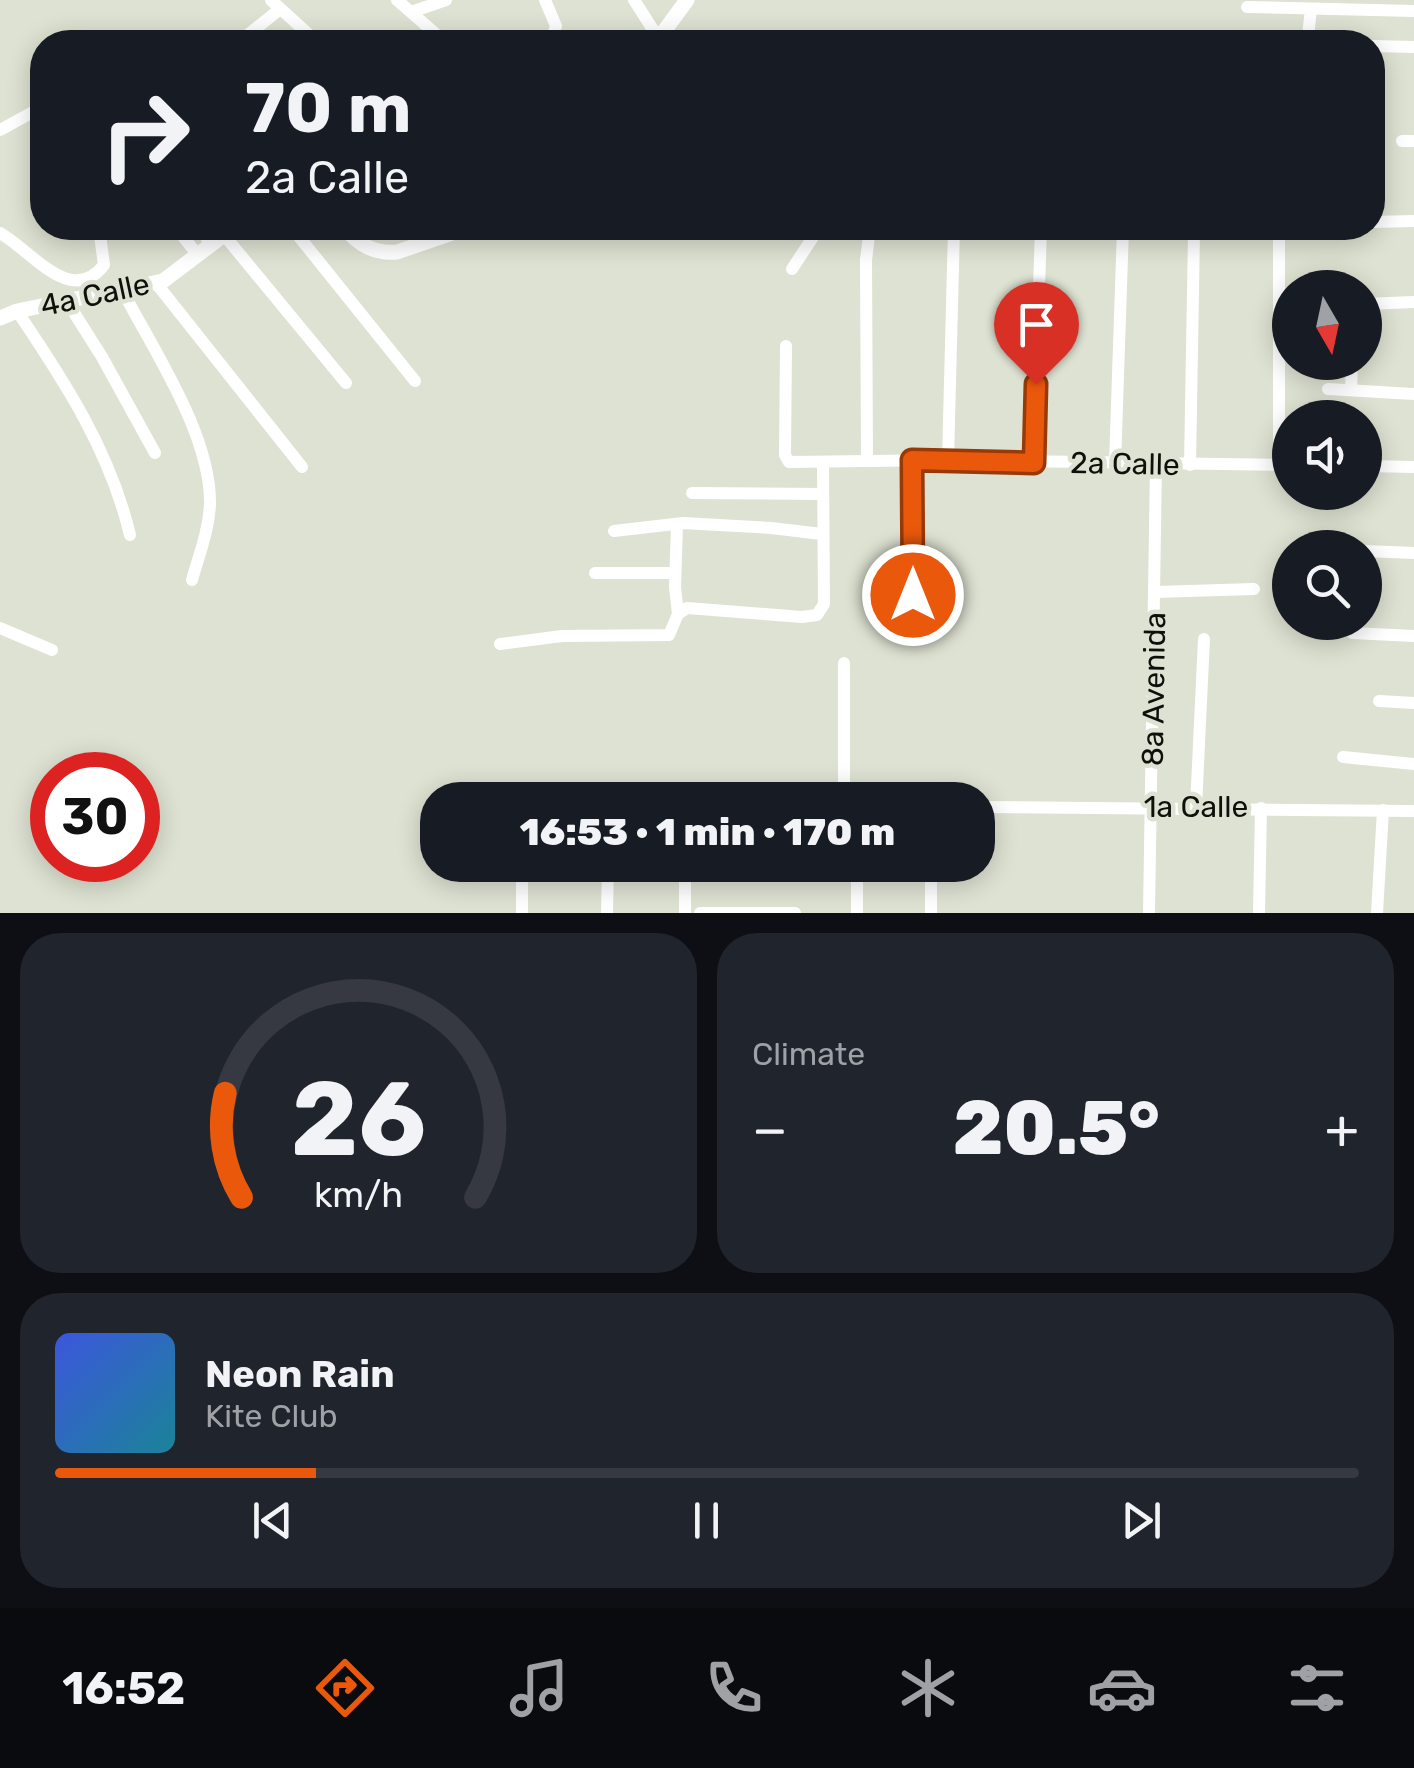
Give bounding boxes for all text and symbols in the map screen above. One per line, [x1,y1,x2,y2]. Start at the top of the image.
text: 70 m [245,67,412,150]
icon: right [80,70,210,200]
text: 2a Calle [245,151,409,204]
street label: 4a Calle [37,266,153,324]
north arrow [1272,270,1382,380]
map controls [1272,270,1382,640]
pin [994,282,1079,385]
icon: arrive [1009,297,1064,352]
button: sound [1272,400,1382,510]
street label: 2a Calle [1070,445,1180,483]
button: search [1272,530,1382,640]
position arrow [861,543,965,647]
street label: 8a Avenida [1135,612,1173,766]
speed limit sign: 30 [30,752,160,882]
street label: 1a Calle [1144,789,1248,825]
text: 16:53 · 1 min · 170 m [520,809,895,855]
text: Climate [752,1035,865,1073]
text: 26 [291,1058,426,1181]
text: 20.5° [953,1084,1160,1173]
text: − [752,1097,788,1162]
text: + [1325,1097,1359,1162]
text: km/h [314,1174,403,1216]
text: Neon Rain [205,1351,395,1397]
text: Kite Club [205,1397,338,1435]
icon: previous [245,1493,300,1548]
icon: pause [679,1493,734,1548]
icon: next [1114,1493,1169,1548]
icon: directions [310,1653,380,1723]
icon: music [504,1653,574,1723]
icon: phone [699,1653,769,1723]
icon: climate [893,1653,963,1723]
icon: car [1087,1653,1157,1723]
icon: filters [1282,1653,1352,1723]
text: 16:52 [62,1662,185,1715]

